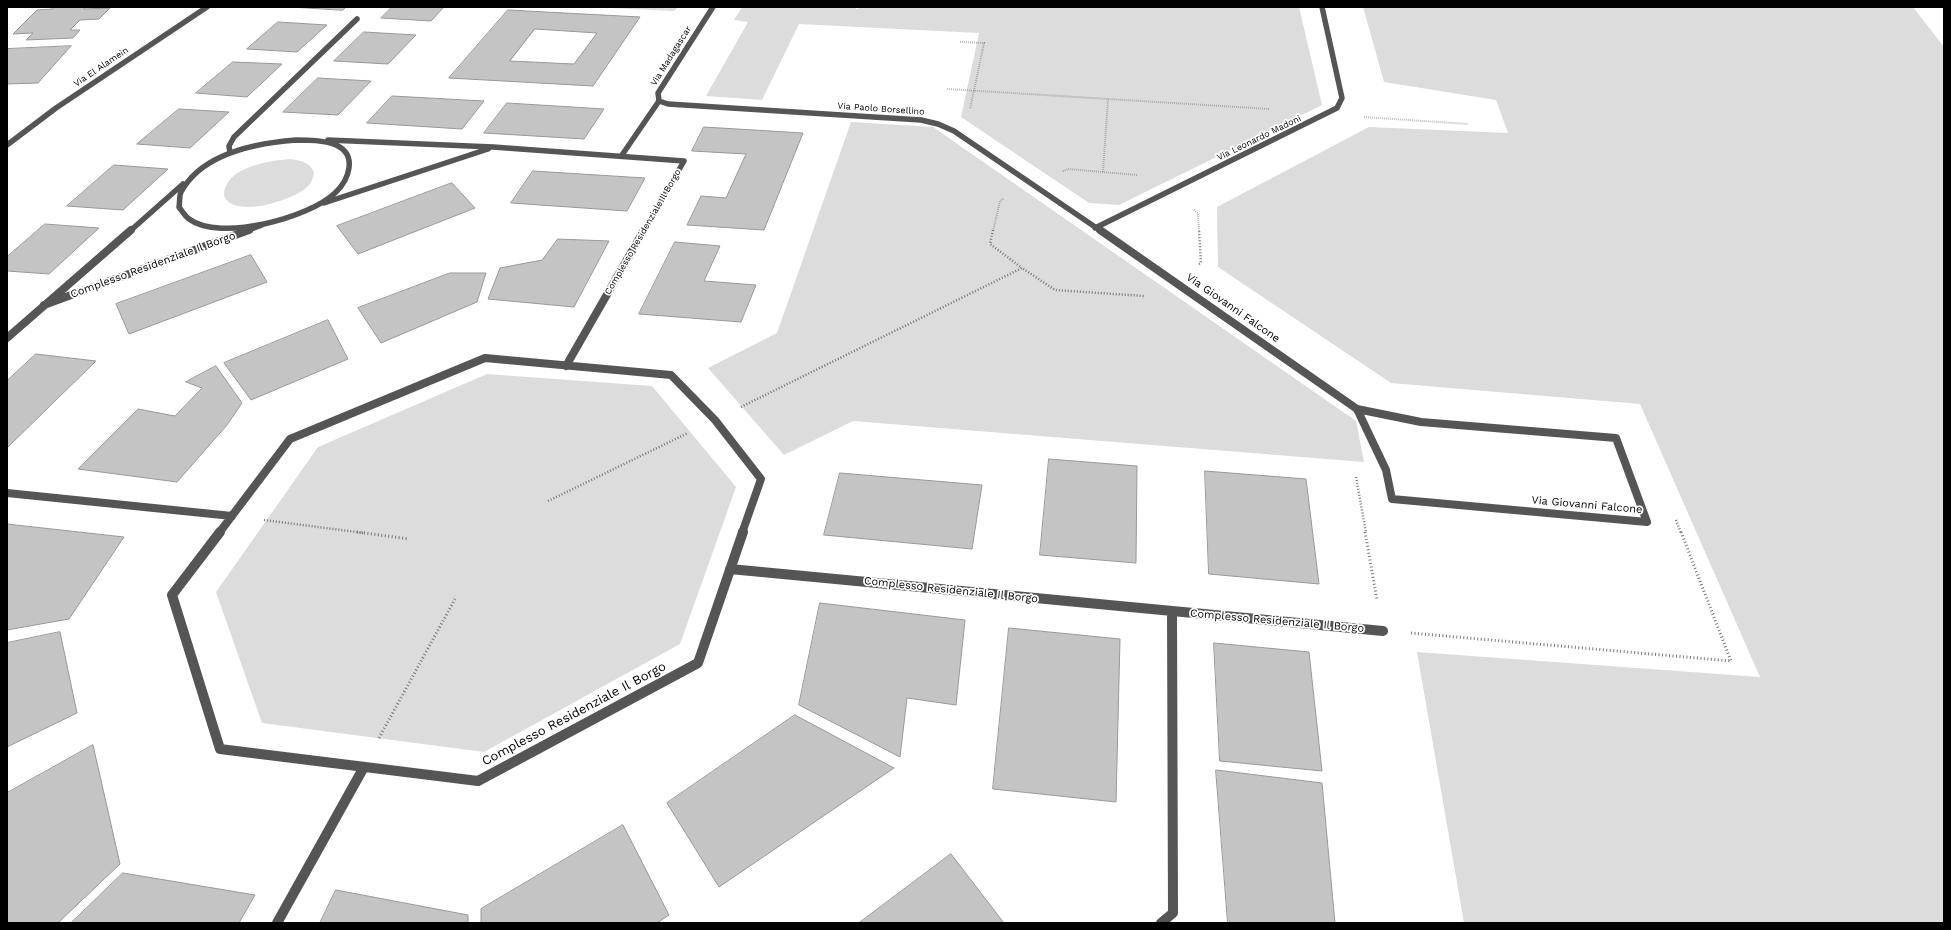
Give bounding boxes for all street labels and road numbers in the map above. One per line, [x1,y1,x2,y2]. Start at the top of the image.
street label: Via Madagascar [648,24,694,88]
street label: Via El Alamein [72,45,130,89]
street label: Via Paolo Borsellino [837,101,925,117]
street label: Via Leonardo Madoni [1215,113,1303,163]
street label: Complesso Residenziale Il Borgo [603,167,683,297]
street label: Complesso Residenziale Il Borgo [69,229,237,301]
street label: Via Giovanni Falcone [1184,271,1282,345]
street label: Via Giovanni Falcone [1531,494,1643,516]
street label: Complesso Residenziale Il Borgo [863,574,1039,606]
street label: Complesso Residenziale Il Borgo [1189,607,1365,635]
street label: Complesso Residenziale Il Borgo [479,659,669,769]

